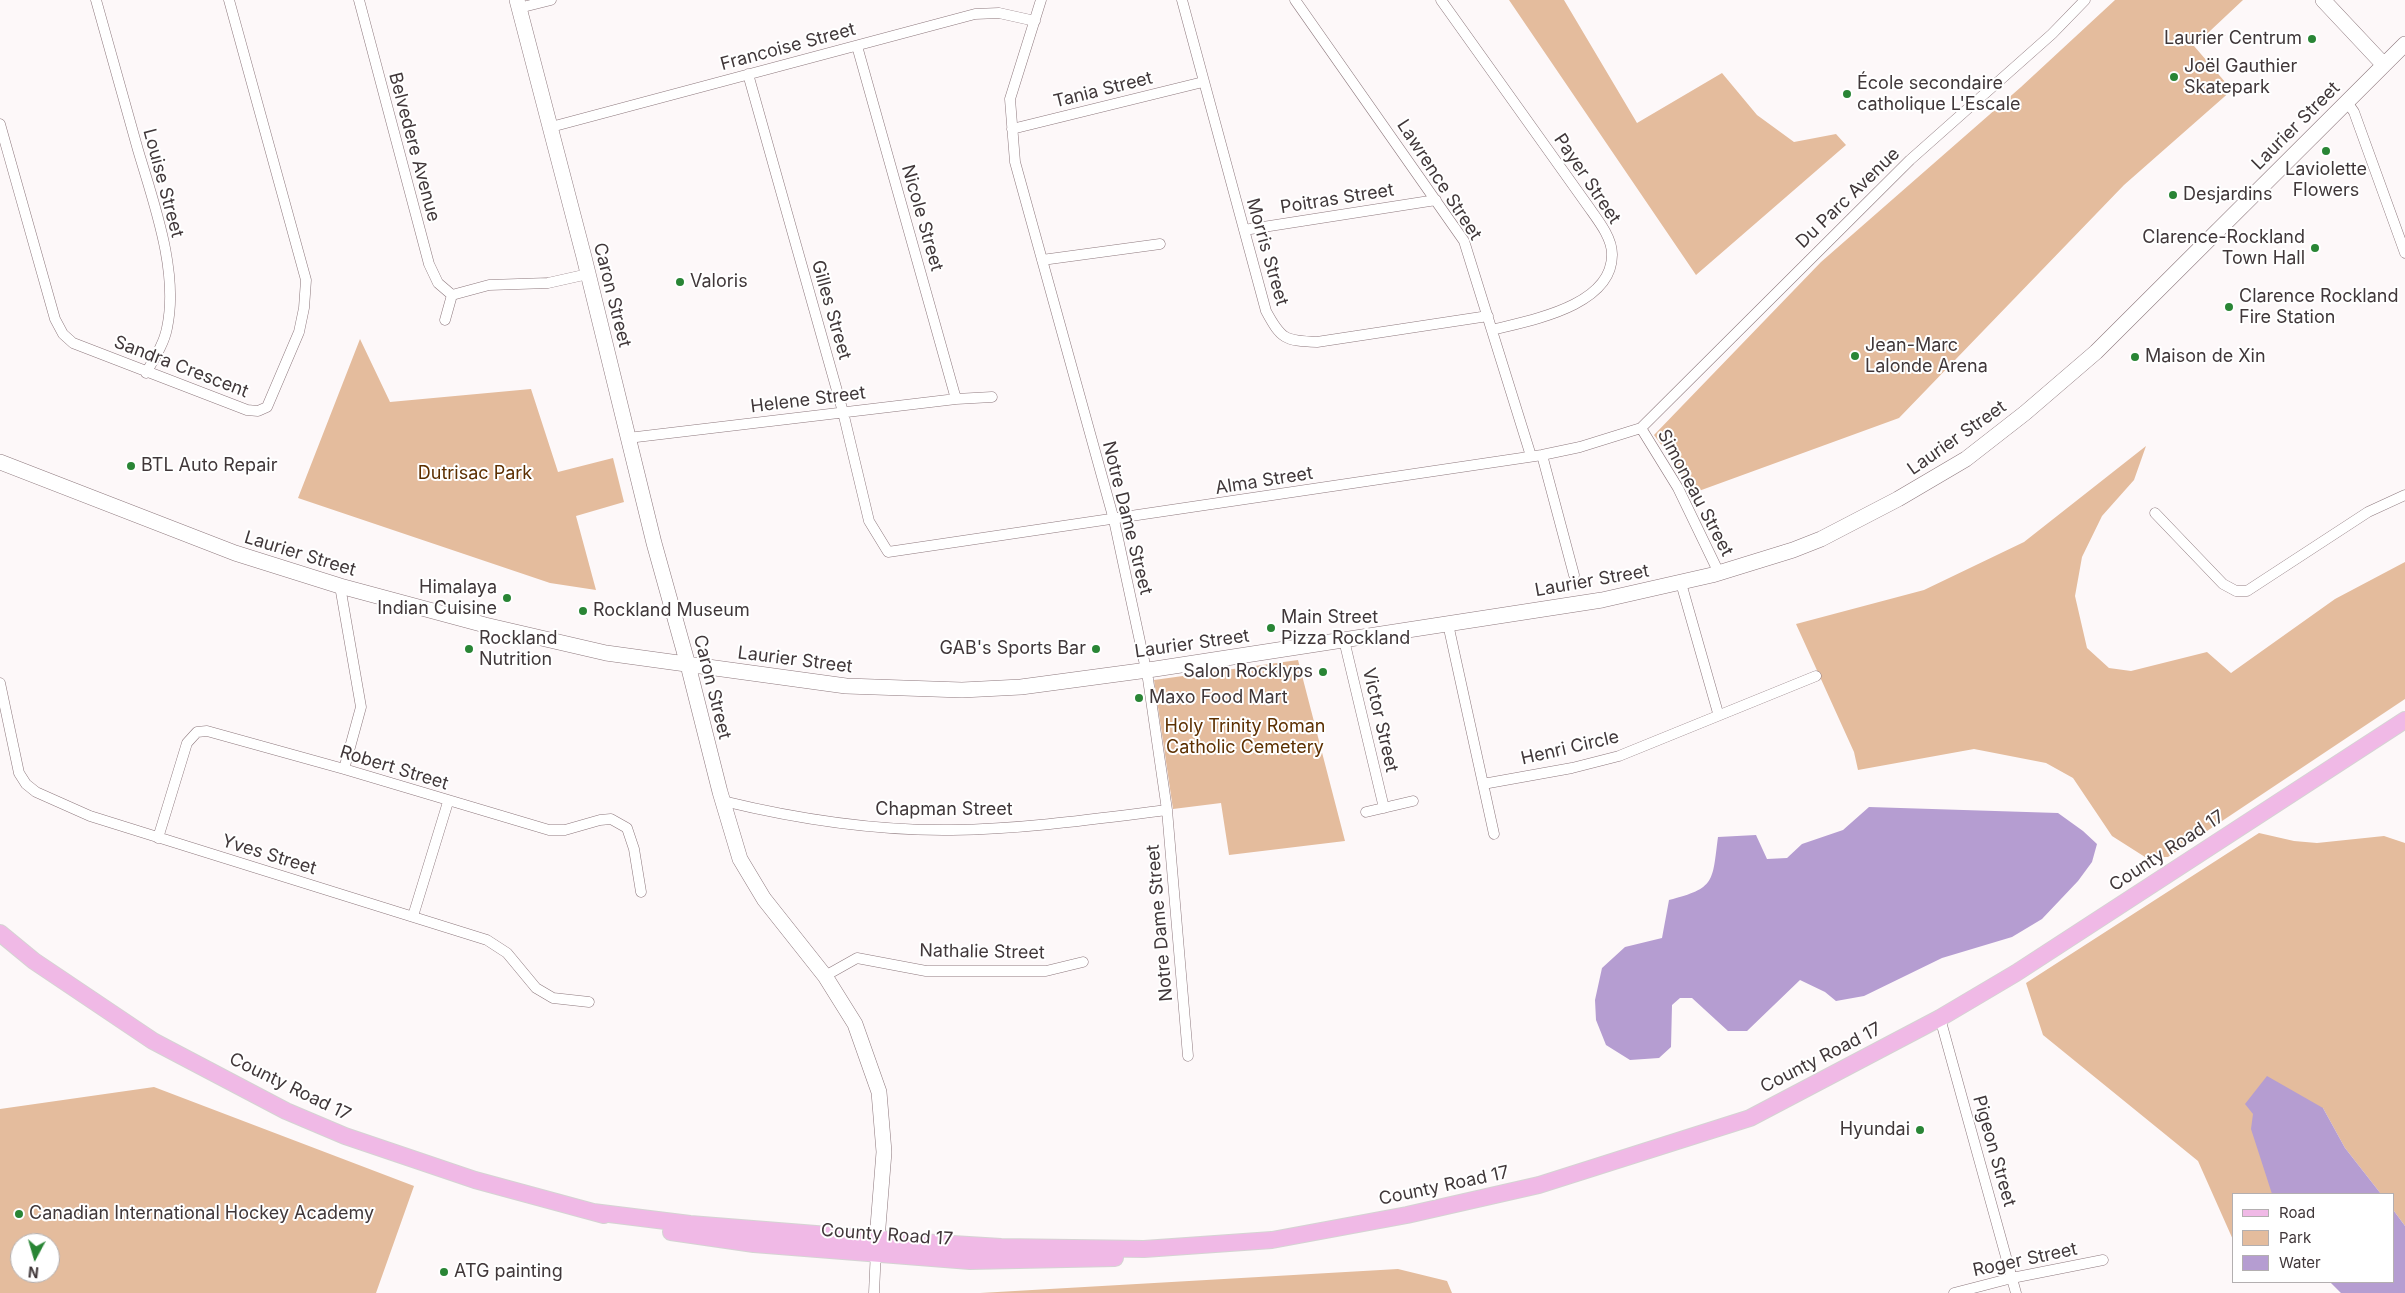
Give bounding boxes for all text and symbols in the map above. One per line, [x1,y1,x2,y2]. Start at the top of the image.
street label: Francoise Street [718,19,858,75]
place label: Laurier Centrum [2164,28,2302,50]
marker: Laurier Centrum [2306,33,2318,45]
place label: Joël Gauthier Skatepark [2184,56,2297,98]
street label: Tania Street [1051,67,1155,113]
street label: Belvedere Avenue [384,70,444,224]
marker: Joël Gauthier Skatepark [2168,71,2180,83]
place label: École secondaire catholique L'Escale [1857,73,2021,116]
street label: Laurier Street [2248,78,2344,174]
marker: École secondaire catholique L'Escale [1841,88,1853,100]
street label: Lawrence Street [1392,116,1486,244]
street label: Louise Street [138,126,188,240]
street label: Payer Street [1549,130,1625,228]
street label: Du Parc Avenue [1792,143,1904,253]
marker: Laviolette Flowers [2320,145,2332,157]
place label: Laviolette Flowers [2285,159,2367,202]
street label: Nicole Street [896,162,948,274]
street label: Poitras Street [1279,179,1395,219]
place label: Desjardins [2183,184,2272,206]
marker: Desjardins [2167,189,2179,201]
street label: Morris Street [1241,196,1293,308]
place label: Clarence-Rockland Town Hall [2142,227,2305,270]
street label: Caron Street [589,240,635,350]
marker: Clarence-Rockland Town Hall [2309,242,2321,254]
street label: Gilles Street [807,258,855,362]
place label: Valoris [690,271,748,293]
marker: Valoris [674,276,686,288]
place label: Clarence Rockland Fire Station [2239,286,2398,328]
marker: Clarence Rockland Fire Station [2223,301,2235,313]
street label: Sandra Crescent [111,331,251,403]
place label: Jean-Marc Lalonde Arena [1865,335,1988,378]
place label: Maison de Xin [2145,346,2266,368]
marker: Jean-Marc Lalonde Arena [1849,350,1861,362]
marker: Maison de Xin [2129,351,2141,363]
street label: Helene Street [749,382,867,418]
street label: Laurier Street [1904,396,2010,480]
street label: Simoneau Street [1653,426,1737,560]
street label: Notre Dame Street [1097,439,1157,597]
place label: BTL Auto Repair [141,455,278,477]
marker: BTL Auto Repair [125,460,137,472]
park label: Dutrisac Park [418,463,532,485]
street label: Alma Street [1214,463,1314,499]
street label: Laurier Street [242,527,358,581]
street label: Laurier Street [1533,560,1651,602]
place label: Himalaya Indian Cuisine [377,577,497,620]
marker: Himalaya Indian Cuisine [501,592,513,604]
place label: Rockland Museum [593,600,750,622]
marker: Rockland Museum [577,605,589,617]
place label: Main Street Pizza Rockland [1281,607,1410,650]
marker: Main Street Pizza Rockland [1265,622,1277,634]
street label: Laurier Street [1133,625,1251,663]
place label: Rockland Nutrition [479,628,557,670]
street label: Caron Street [689,632,735,742]
place label: GAB's Sports Bar [939,638,1086,660]
street label: Laurier Street [736,642,854,678]
marker: Rockland Nutrition [463,643,475,655]
marker: GAB's Sports Bar [1090,643,1102,655]
place label: Salon Rocklyps [1183,661,1313,683]
marker: Salon Rocklyps [1317,666,1329,678]
street label: Victor Street [1358,666,1402,774]
place label: Maxo Food Mart [1149,687,1288,709]
marker: Maxo Food Mart [1133,692,1145,704]
park label: Holy Trinity Roman Catholic Cemetery [1165,716,1325,759]
street label: Henri Circle [1519,726,1621,770]
street label: Robert Street [337,741,451,795]
street label: Chapman Street [875,799,1013,821]
street label: County Road 17 [2106,806,2228,896]
street label: Yves Street [219,830,319,880]
street label: Notre Dame Street [1142,844,1178,1002]
street label: Nathalie Street [919,940,1045,964]
street label: County Road 17 [1757,1018,1885,1098]
street label: County Road 17 [226,1048,354,1126]
street label: Pigeon Street [1968,1093,2020,1209]
place label: Hyundai [1840,1119,1910,1141]
marker: Hyundai [1914,1124,1926,1136]
street label: County Road 17 [1377,1162,1511,1210]
legend [2232,1193,2395,1283]
place label: Canadian International Hockey Academy [29,1203,374,1225]
text: Road [2279,1203,2315,1222]
marker: Canadian International Hockey Academy [13,1208,25,1220]
street label: County Road 17 [820,1220,954,1250]
text: Park [2279,1228,2311,1247]
north arrow [10,1233,60,1283]
street label: Roger Street [1971,1238,2079,1282]
text: Water [2279,1253,2321,1272]
place label: ATG painting [454,1261,563,1283]
text: N [27,1263,40,1281]
marker: ATG painting [438,1266,450,1278]

